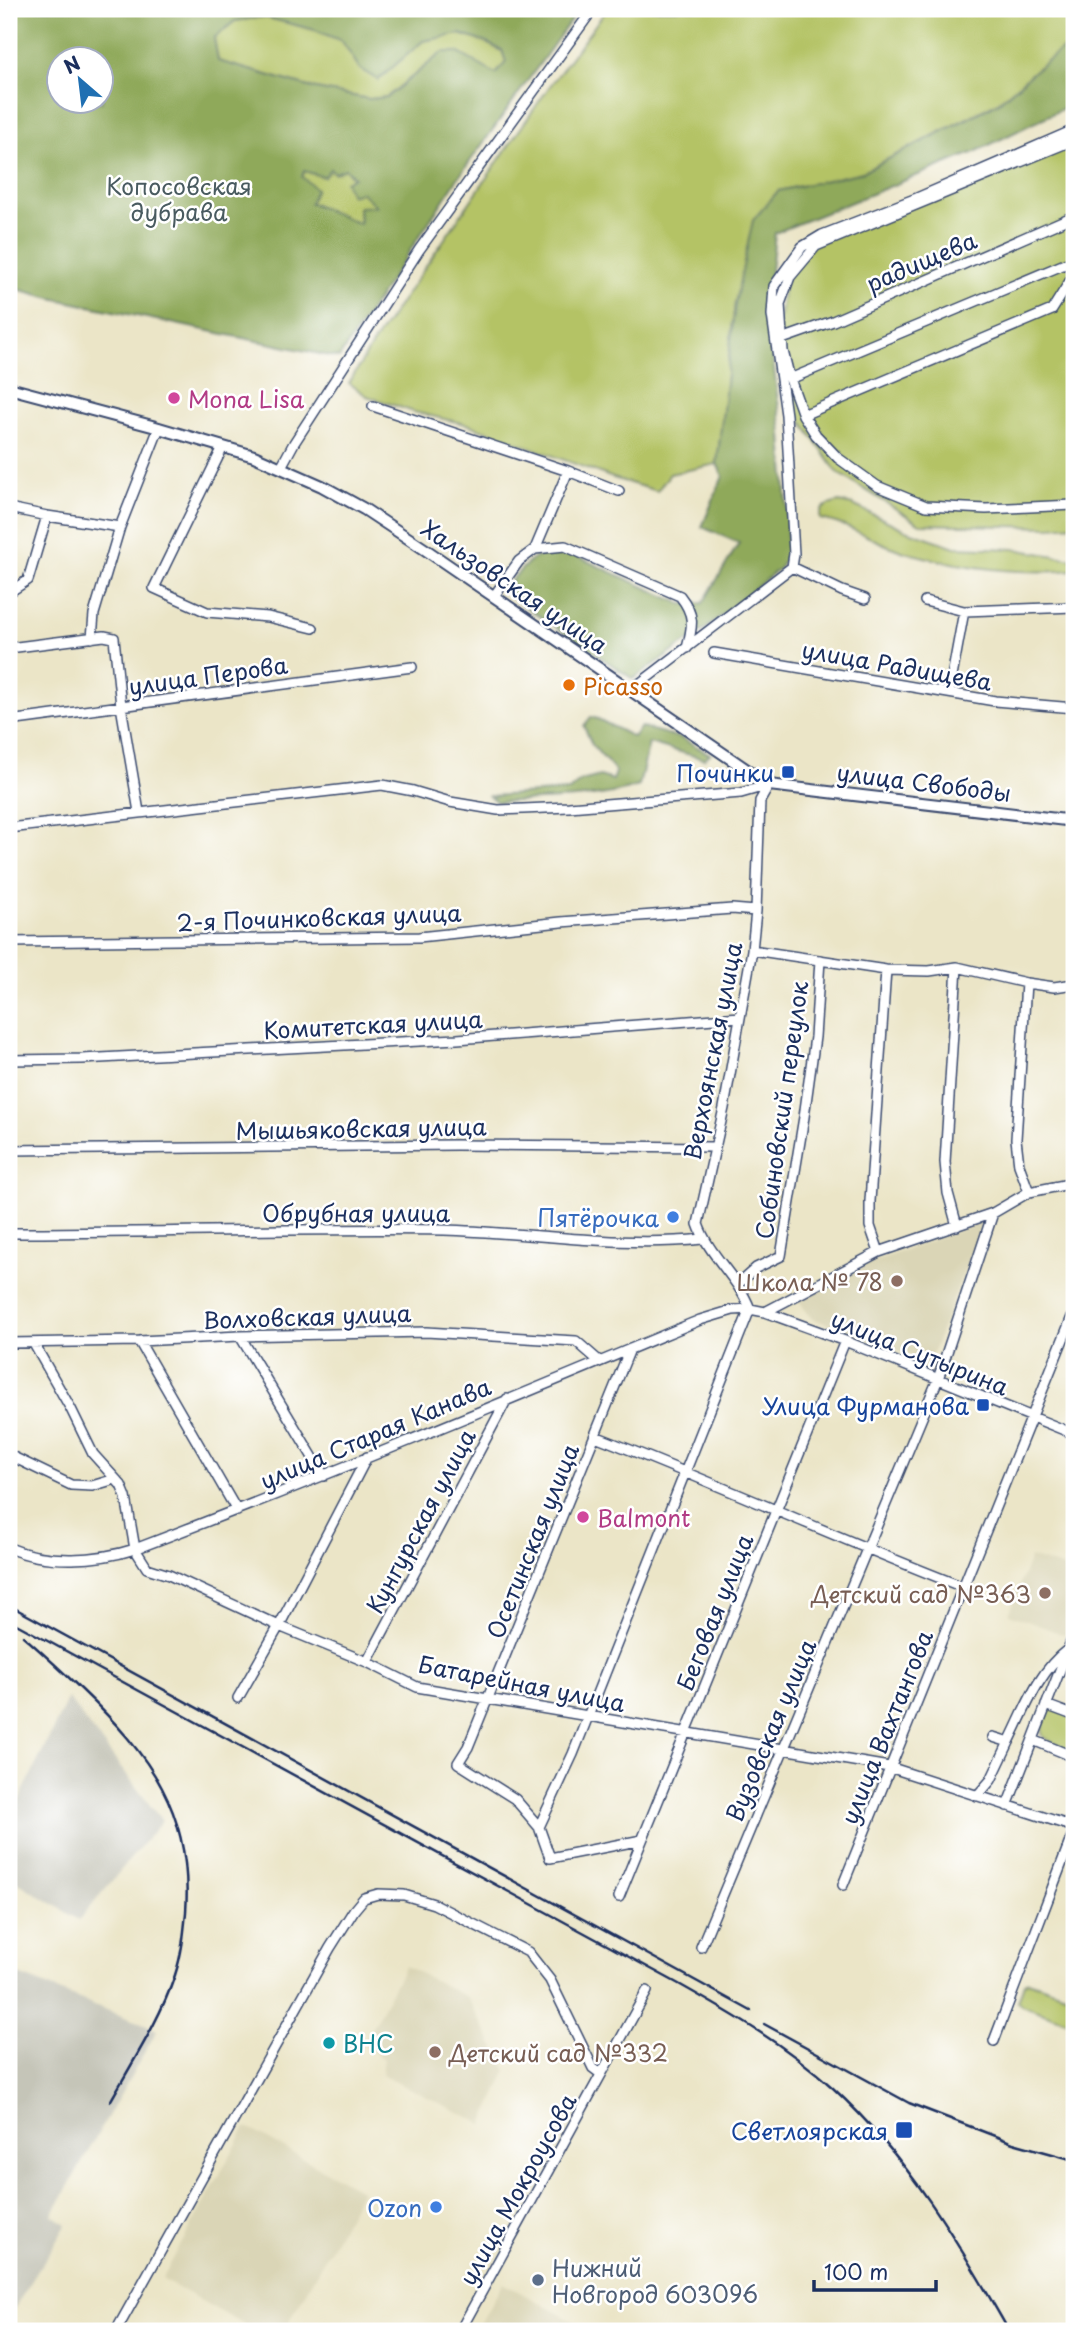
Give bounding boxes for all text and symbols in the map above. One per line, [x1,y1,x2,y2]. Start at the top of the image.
north arrow [46,46,116,116]
text: N [58,48,85,80]
park label: Копосовская дубрава [106,168,252,229]
street label: радищева [860,222,982,300]
place label: Mona Lisa [188,381,305,416]
marker: Mona Lisa [166,390,182,406]
street label: Хальзовская улица [415,510,616,662]
street label: улица Радищева [799,631,995,699]
street label: улица Перова [126,646,290,703]
place label: Picasso [583,668,663,703]
marker: Picasso [561,677,577,693]
street label: улица Свободы [835,754,1013,810]
place label: Починки [676,755,774,790]
marker: Починки [780,764,796,780]
street label: 2-я Починковская улица [176,895,463,939]
street label: Верхоянская улица [674,938,750,1163]
street label: Собиновский переулок [746,978,816,1241]
street label: Комитетская улица [263,1001,484,1047]
street label: Мышьяковская улица [235,1108,487,1148]
street label: Обрубная улица [262,1195,450,1230]
place label: Пятёрочка [537,1200,660,1235]
marker: Пятёрочка [665,1209,681,1225]
place label: Школа № 78 [736,1264,883,1299]
marker: Школа № 78 [889,1273,905,1289]
street label: Волховская улица [202,1295,412,1337]
street label: улица Сутырина [826,1300,1014,1404]
street label: улица Старая Канава [254,1368,496,1498]
place label: Улица Фурманова [762,1388,970,1423]
marker: Улица Фурманова [975,1397,991,1413]
street label: Кунгурская улица [356,1422,484,1620]
street label: Осетинская улица [477,1438,587,1644]
place label: Balmont [597,1500,690,1535]
marker: Balmont [575,1509,591,1525]
street label: Беговая улица [667,1528,762,1696]
place label: Детский сад №363 [810,1576,1031,1611]
marker: Детский сад №363 [1037,1585,1053,1601]
street label: улица Вахтангова [831,1624,941,1829]
street label: Вузовская улица [716,1633,824,1827]
street label: Батарейная улица [416,1646,629,1720]
place label: ВНС [343,2026,394,2061]
marker: ВНС [321,2035,337,2051]
place label: Детский сад №332 [448,2035,668,2070]
marker: Детский сад №332 [427,2044,443,2060]
street label: улица Мокроусова [450,2086,585,2291]
place label: Светлоярская [731,2113,888,2148]
marker: Светлоярская [894,2120,914,2140]
place label: Ozon [367,2190,422,2225]
marker: Ozon [428,2199,444,2215]
scale bar [814,2249,936,2293]
place label: Нижний Новгород 603096 [552,2250,758,2311]
text: 100 m [824,2255,888,2287]
marker: Нижний Новгород 603096 [530,2272,546,2288]

